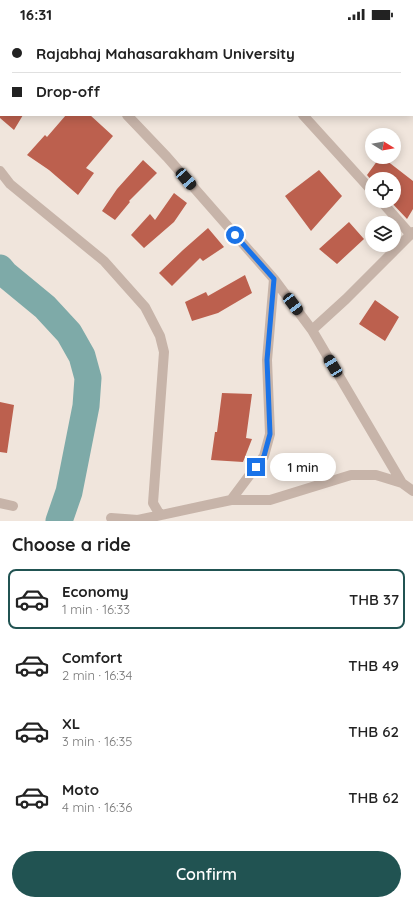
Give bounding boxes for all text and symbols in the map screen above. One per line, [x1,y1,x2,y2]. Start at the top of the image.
text: 16:31 [20,5,52,24]
text: Rajabhaj Mahasarakham University [36,44,295,63]
text: Drop-off [36,82,100,101]
north arrow [365,128,401,164]
map controls [365,128,401,252]
car [174,166,198,192]
button: locate [365,172,401,208]
button: layers [365,216,401,252]
route start [226,226,244,244]
car [281,291,305,317]
car [322,353,344,379]
callout: 1 min [270,453,336,481]
route end [247,458,265,476]
text: 1 min [287,459,319,475]
text: Choose a ride [12,533,131,556]
icon: car [14,581,50,617]
text: Economy [62,582,129,601]
text: THB 37 [349,590,399,609]
text: 1 min · 16:33 [62,601,130,617]
icon: car [14,647,50,683]
text: Comfort [62,648,123,667]
text: THB 49 [348,656,399,675]
text: 2 min · 16:34 [62,667,132,683]
icon: car [14,713,50,749]
text: XL [62,714,80,733]
text: THB 62 [348,722,399,741]
text: 3 min · 16:35 [62,733,132,749]
icon: car [14,779,50,815]
text: Moto [62,780,99,799]
text: THB 62 [348,788,399,807]
text: 4 min · 16:36 [62,799,132,815]
button: Confirm [12,851,401,897]

